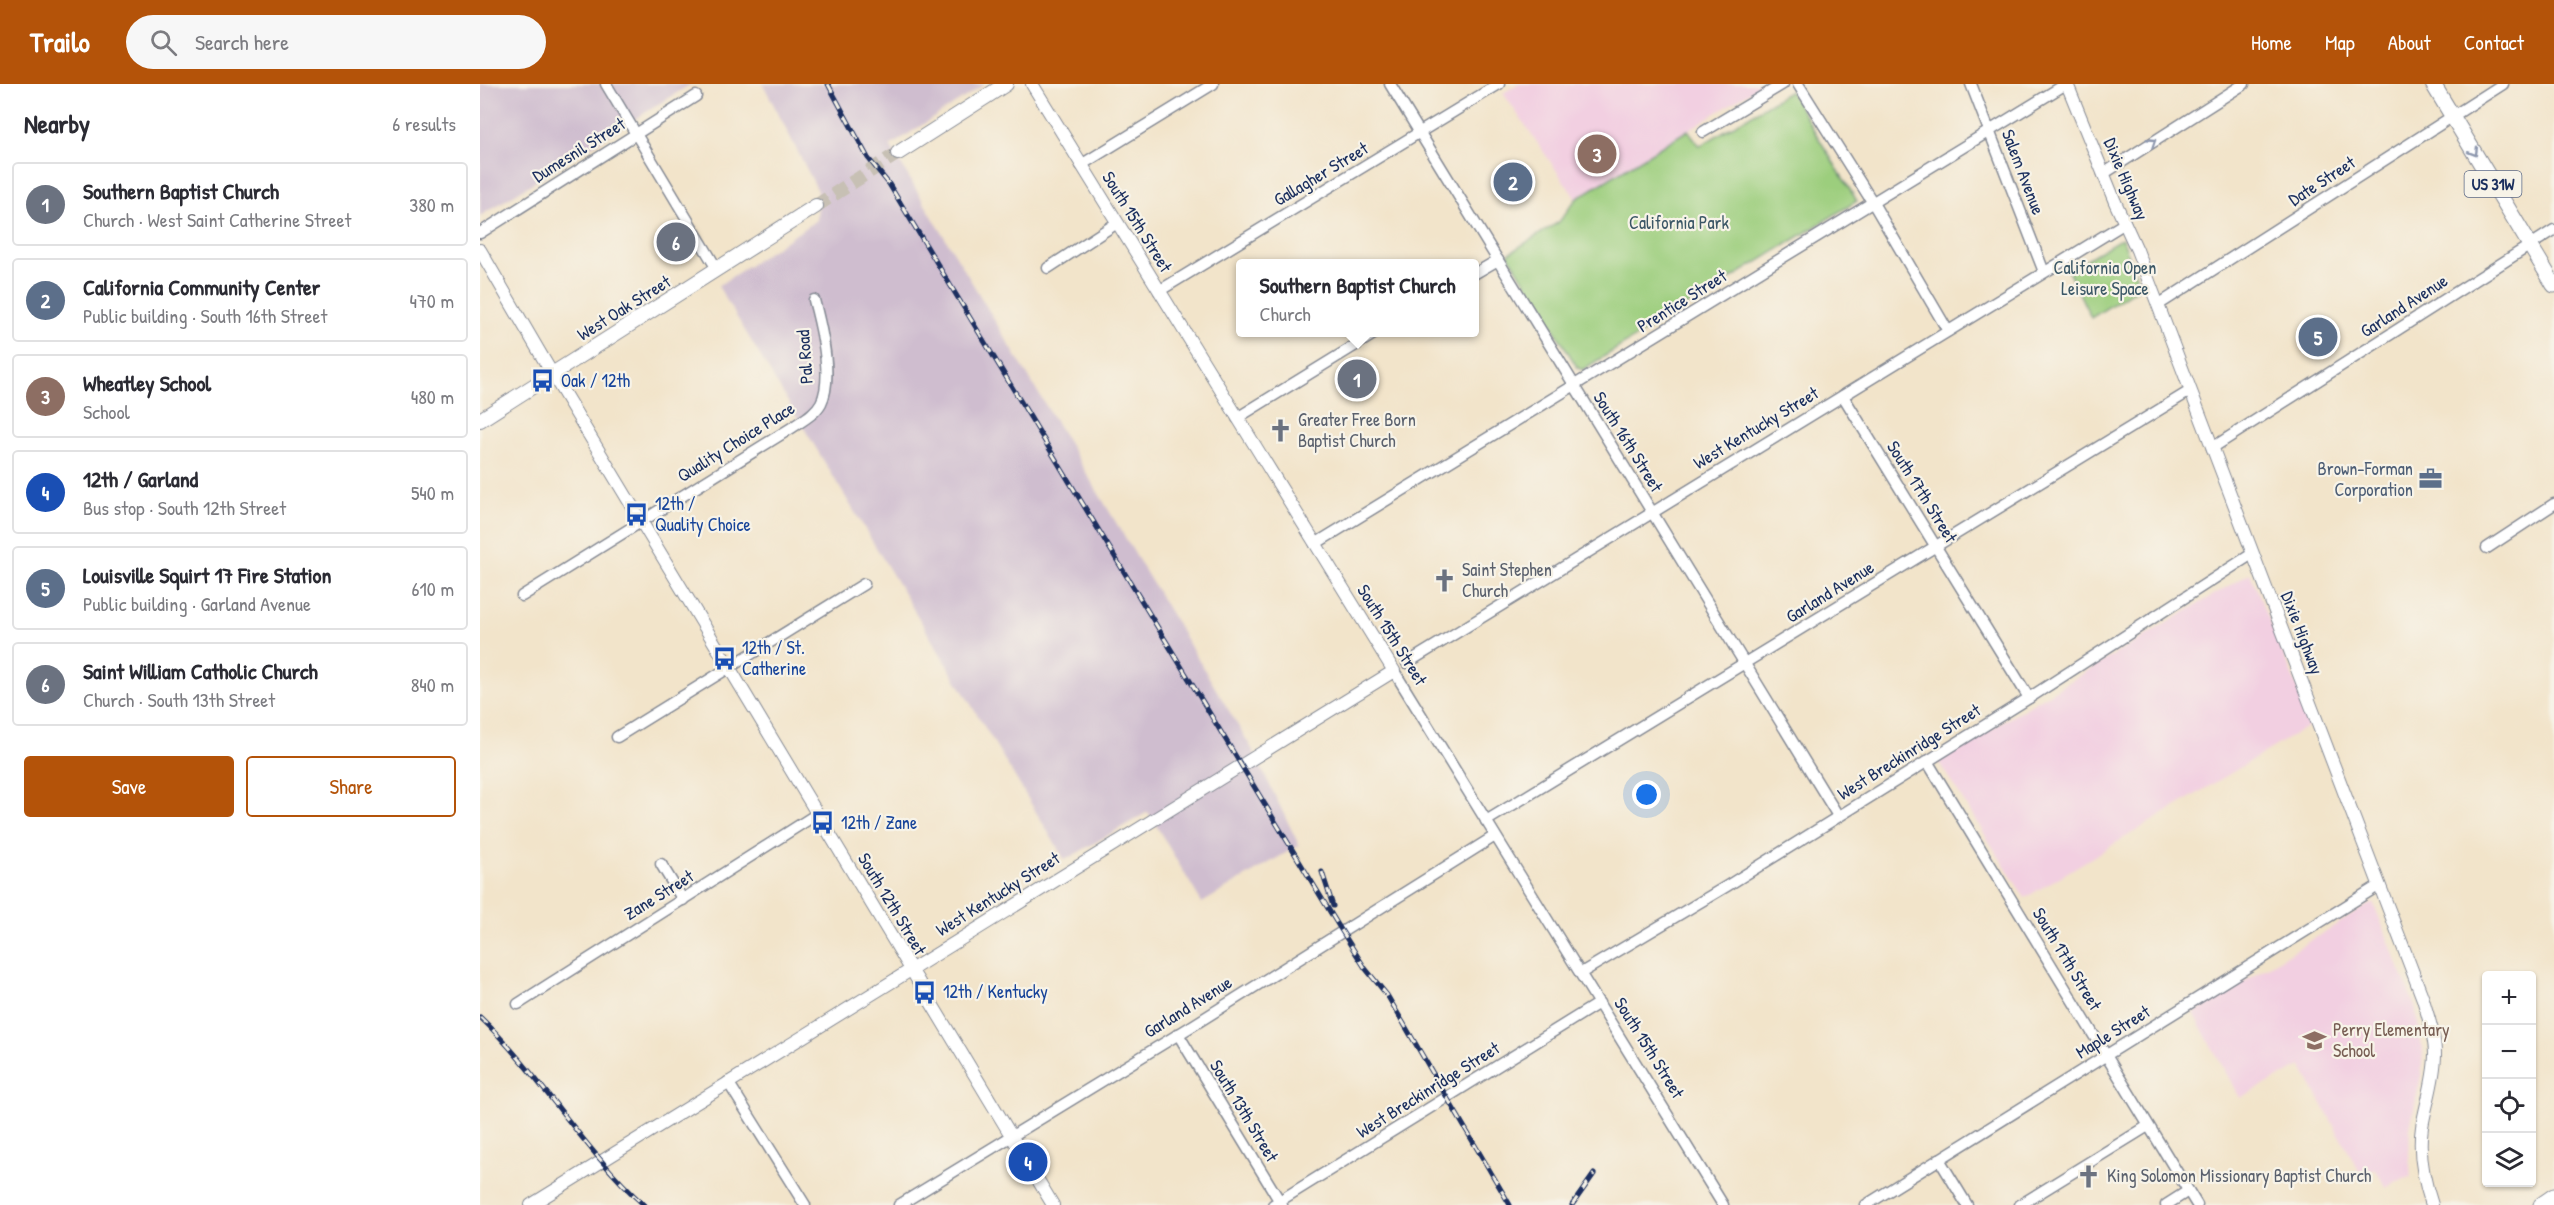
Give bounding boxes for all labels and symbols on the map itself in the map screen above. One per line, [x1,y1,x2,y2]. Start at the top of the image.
street label: Dumesnil Street [528,111,631,188]
street label: Salem Avenue [1996,126,2051,218]
pin: 3 [1578,132,1616,176]
street label: Dixie Highway [2098,134,2155,224]
street label: Gallagher Street [1269,135,1373,212]
one-way arrow [2146,138,2156,150]
one-way arrow [2466,146,2478,156]
street label: Date Street [2283,149,2361,211]
pin: 2 [1494,160,1532,204]
street label: South 15th Street [1096,167,1179,278]
road number: US 31W [2464,171,2522,197]
park label: California Park [1629,210,1729,235]
pin: 6 [656,220,696,264]
park label: California Open Leisure Space [2054,255,2156,301]
street label: Prentice Street [1632,263,1732,338]
street label: West Oak Street [572,268,676,346]
street label: Garland Avenue [2355,268,2452,343]
pin: 5 [2298,314,2338,360]
street label: Pal Road [790,329,819,385]
pin: 1 [1338,356,1376,402]
bus stop icon: Oak / 12th [530,368,556,394]
place label: Oak / 12th [561,368,631,393]
street label: West Kentucky Street [1689,380,1824,475]
street label: South 16th Street [1588,387,1670,497]
street label: Quality Choice Place [672,395,799,488]
place label: Greater Free Born Baptist Church [1298,407,1416,453]
church icon: Greater Free Born Baptist Church [1267,417,1293,443]
street label: South 17th Street [1881,436,1964,548]
place label: Brown-Forman Corporation [2318,456,2413,502]
office icon: Brown-Forman Corporation [2418,466,2444,492]
place label: 12th / Quality Choice [655,491,751,537]
bus stop icon: 12th / Quality Choice [624,501,650,527]
street label: Garland Avenue [1781,555,1879,629]
place label: Saint Stephen Church [1462,557,1552,603]
church icon: Saint Stephen Church [1431,567,1457,593]
street label: South 15th Street [1351,580,1434,691]
street label: Dixie Highway [2275,588,2330,678]
place label: 12th / St. Catherine [742,635,806,681]
bus stop icon: 12th / St. Catherine [711,645,737,671]
street label: West Breckinridge Street [1832,697,1986,806]
your location [1632,780,1661,809]
bus stop icon: 12th / Zane [810,810,836,836]
place label: 12th / Zane [841,810,917,835]
street label: West Kentucky Street [931,845,1065,942]
street label: South 12th Street [852,848,933,960]
street label: Zane Street [619,863,699,926]
street label: South 17th Street [2027,903,2108,1016]
street label: Garland Avenue [1139,970,1237,1044]
bus stop icon: 12th / Kentucky [912,979,938,1005]
place label: 12th / Kentucky [943,979,1048,1004]
street label: South 15th Street [1608,993,1691,1104]
street label: Maple Street [2071,998,2155,1064]
place label: Perry Elementary School [2333,1017,2450,1063]
school or university icon: Perry Elementary School [2302,1027,2328,1053]
street label: West Breckinridge Street [1351,1035,1505,1144]
street label: South 13th Street [1204,1055,1285,1167]
pin: 4 [1008,1140,1048,1184]
church icon: King Solomon Missionary Baptist Church [2076,1163,2102,1189]
place label: King Solomon Missionary Baptist Church [2107,1163,2372,1188]

